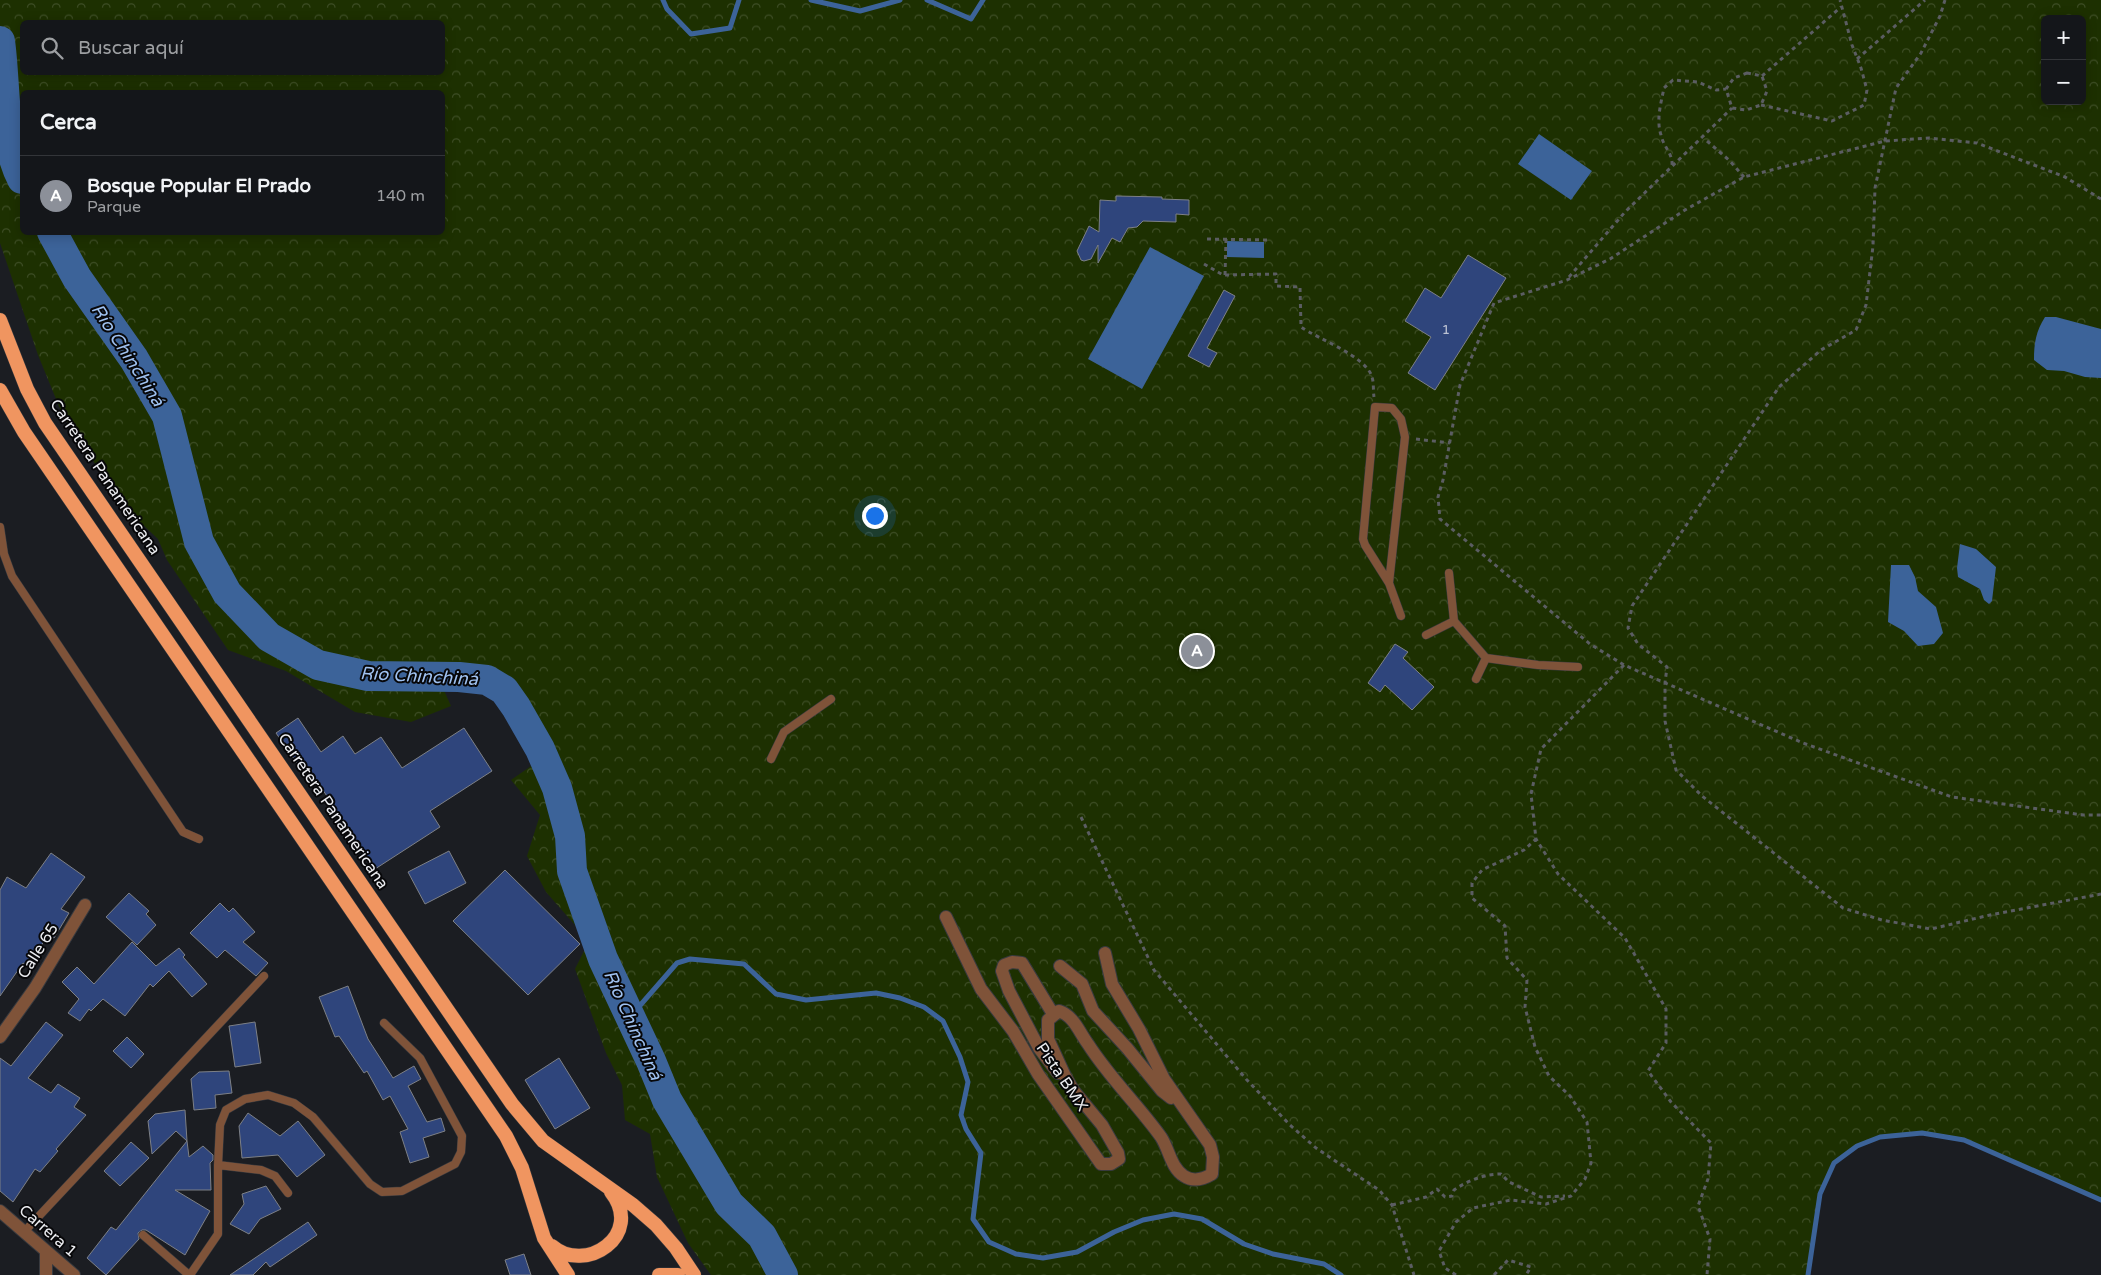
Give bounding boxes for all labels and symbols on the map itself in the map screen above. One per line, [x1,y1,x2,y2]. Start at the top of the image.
water label: Río Chinchiná [87,300,170,411]
house number: 1 [1442,321,1450,338]
street label: Carretera Panamericana [45,395,165,559]
your location [862,503,888,529]
pin: A [1181,632,1213,670]
water label: Río Chinchiná [360,662,479,690]
street label: Carretera Panamericana [273,729,393,893]
street label: Calle 65 [13,920,63,982]
water label: Río Chinchiná [599,967,667,1084]
street label: Pista BMX [1032,1039,1092,1115]
street label: Carrera 1 [15,1200,81,1262]

